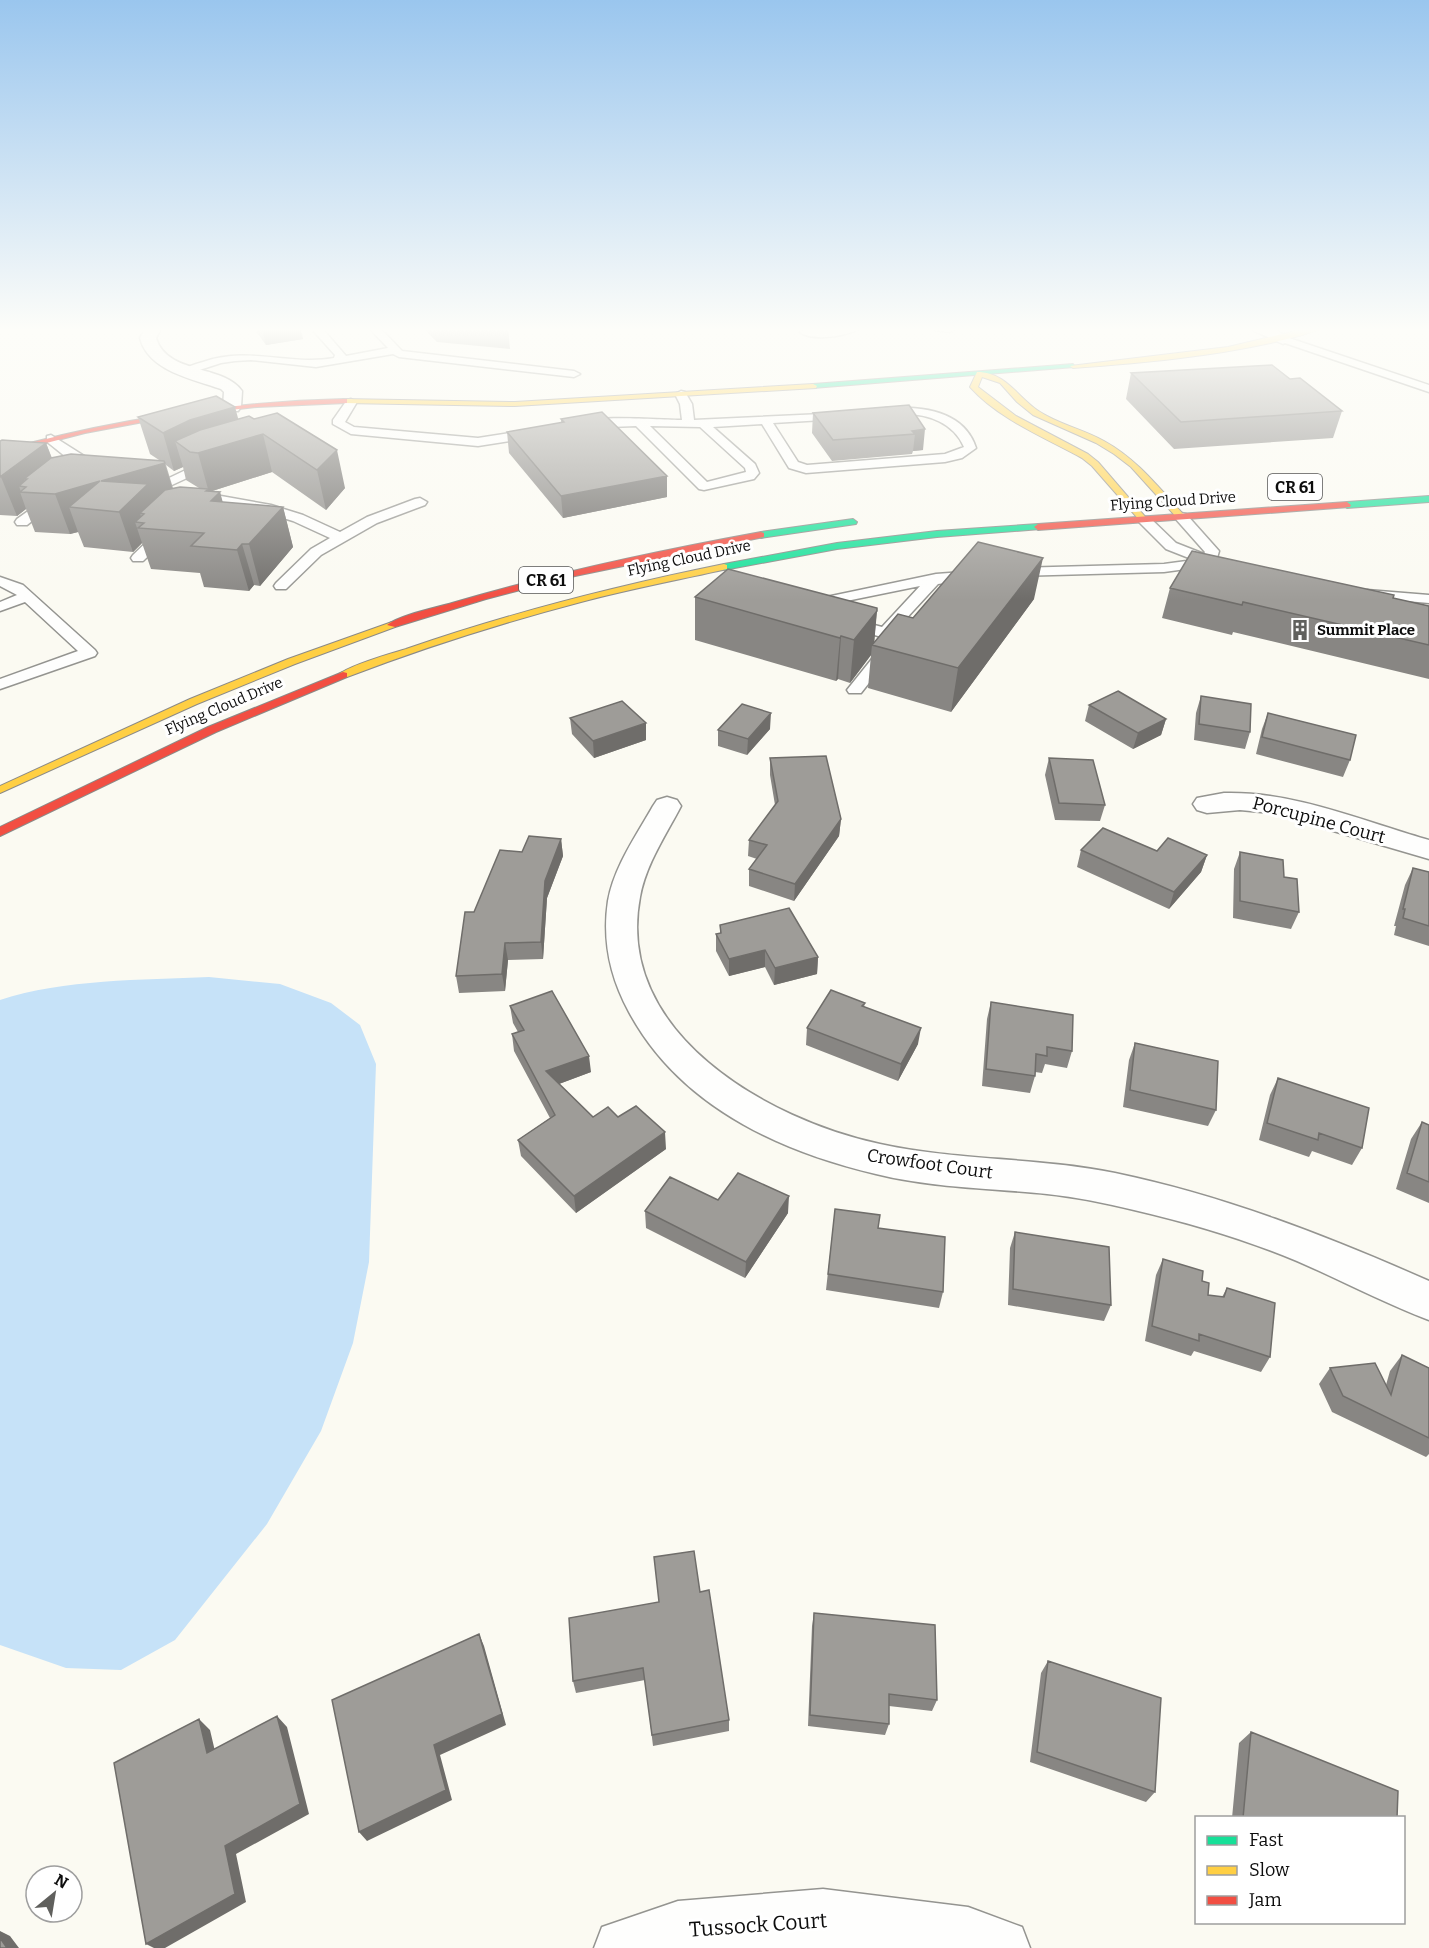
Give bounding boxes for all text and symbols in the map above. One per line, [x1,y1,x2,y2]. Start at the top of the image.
road number: CR 61 [1268,474,1322,500]
street label: Flying Cloud Drive [1110,488,1236,514]
street label: Flying Cloud Drive [626,536,752,580]
road number: CR 61 [519,567,573,593]
building icon: Summit Place [1288,618,1312,642]
place label: Summit Place [1317,621,1415,639]
street label: Flying Cloud Drive [163,673,285,739]
street label: Porcupine Court [1250,792,1388,848]
street label: Crowfoot Court [866,1144,995,1184]
legend [1195,1816,1405,1924]
text: Fast [1249,1829,1284,1851]
text: Slow [1249,1859,1290,1881]
north arrow [24,1864,84,1924]
text: N [51,1870,71,1893]
text: Jam [1248,1889,1282,1911]
street label: Tussock Court [688,1907,828,1943]

